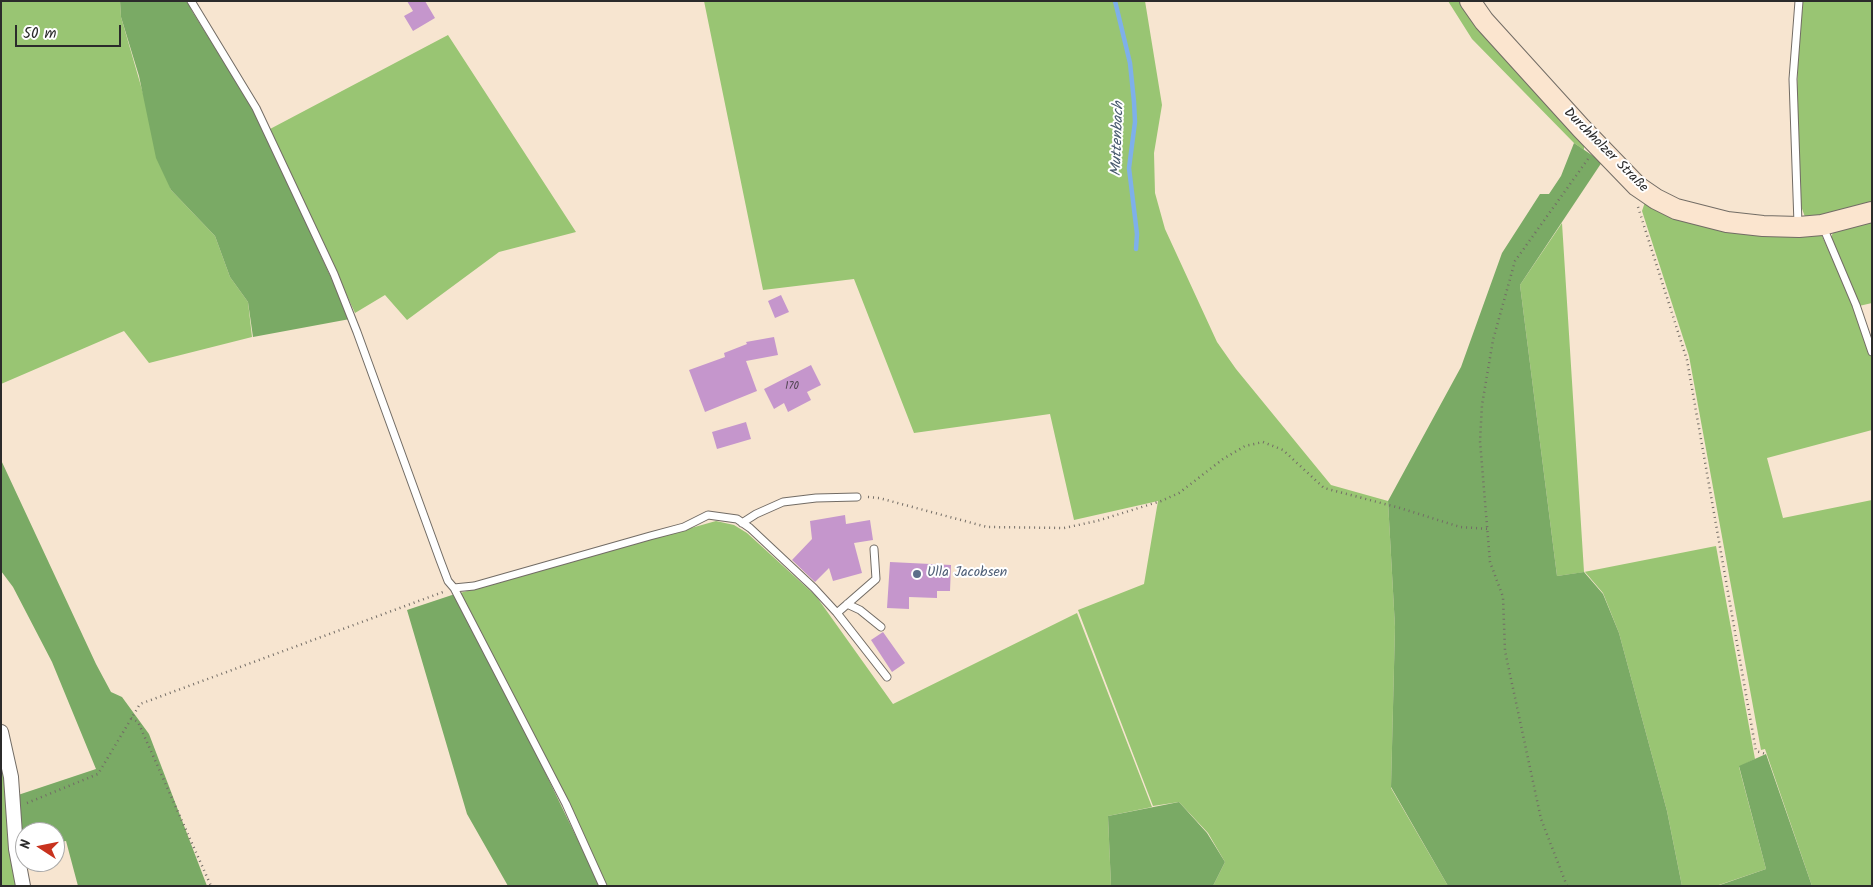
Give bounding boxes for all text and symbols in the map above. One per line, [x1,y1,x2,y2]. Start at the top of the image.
scale bar [18,15,124,47]
text: 50 m [23,22,57,46]
water label: Muttenbach [1109,101,1129,177]
street label: Durchholzer Straße [1559,105,1651,197]
house number: 170 [785,380,799,394]
place label: Ulla Jacobsen [927,566,1007,582]
marker: Ulla Jacobsen [911,568,923,580]
north arrow [15,822,65,872]
text: N [15,838,38,851]

